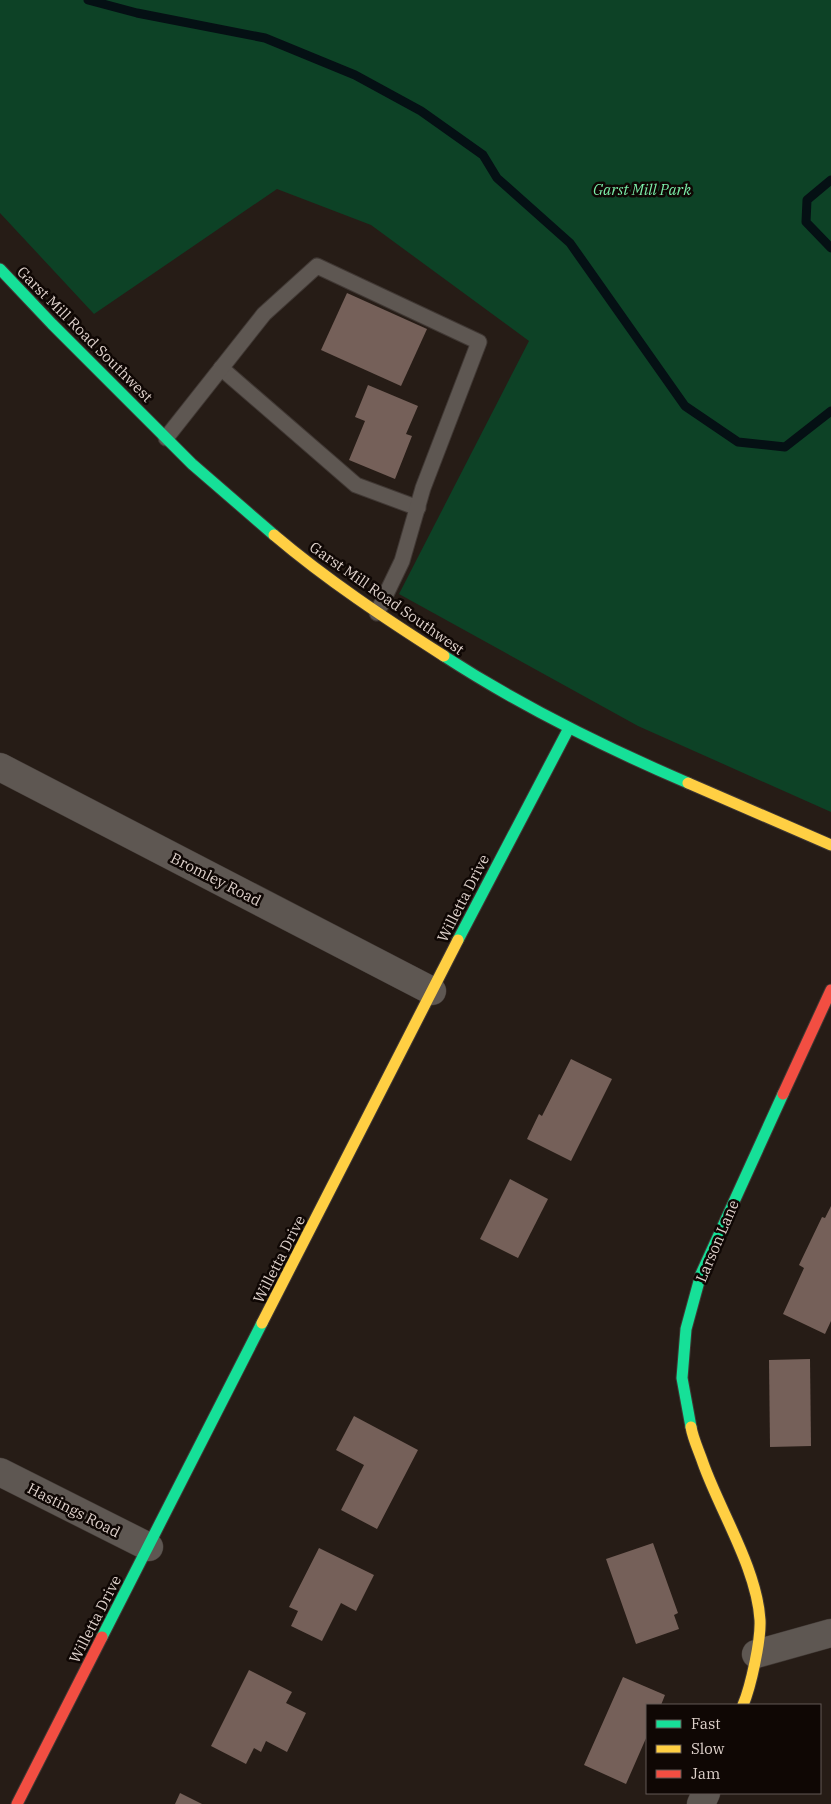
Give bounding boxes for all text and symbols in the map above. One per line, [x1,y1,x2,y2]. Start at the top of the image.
park label: Garst Mill Park [593,180,691,199]
street label: Garst Mill Road Southwest [13,262,157,406]
street label: Garst Mill Road Southwest [306,537,468,659]
street label: Bromley Road [167,848,265,910]
street label: Willetta Drive [433,851,493,945]
street label: Larson Lane [691,1197,743,1285]
street label: Willetta Drive [249,1212,309,1306]
street label: Hastings Road [24,1478,124,1542]
street label: Willetta Drive [65,1572,125,1666]
legend [646,1704,821,1794]
text: Fast [691,1714,721,1733]
text: Slow [691,1739,725,1758]
text: Jam [691,1764,720,1783]

